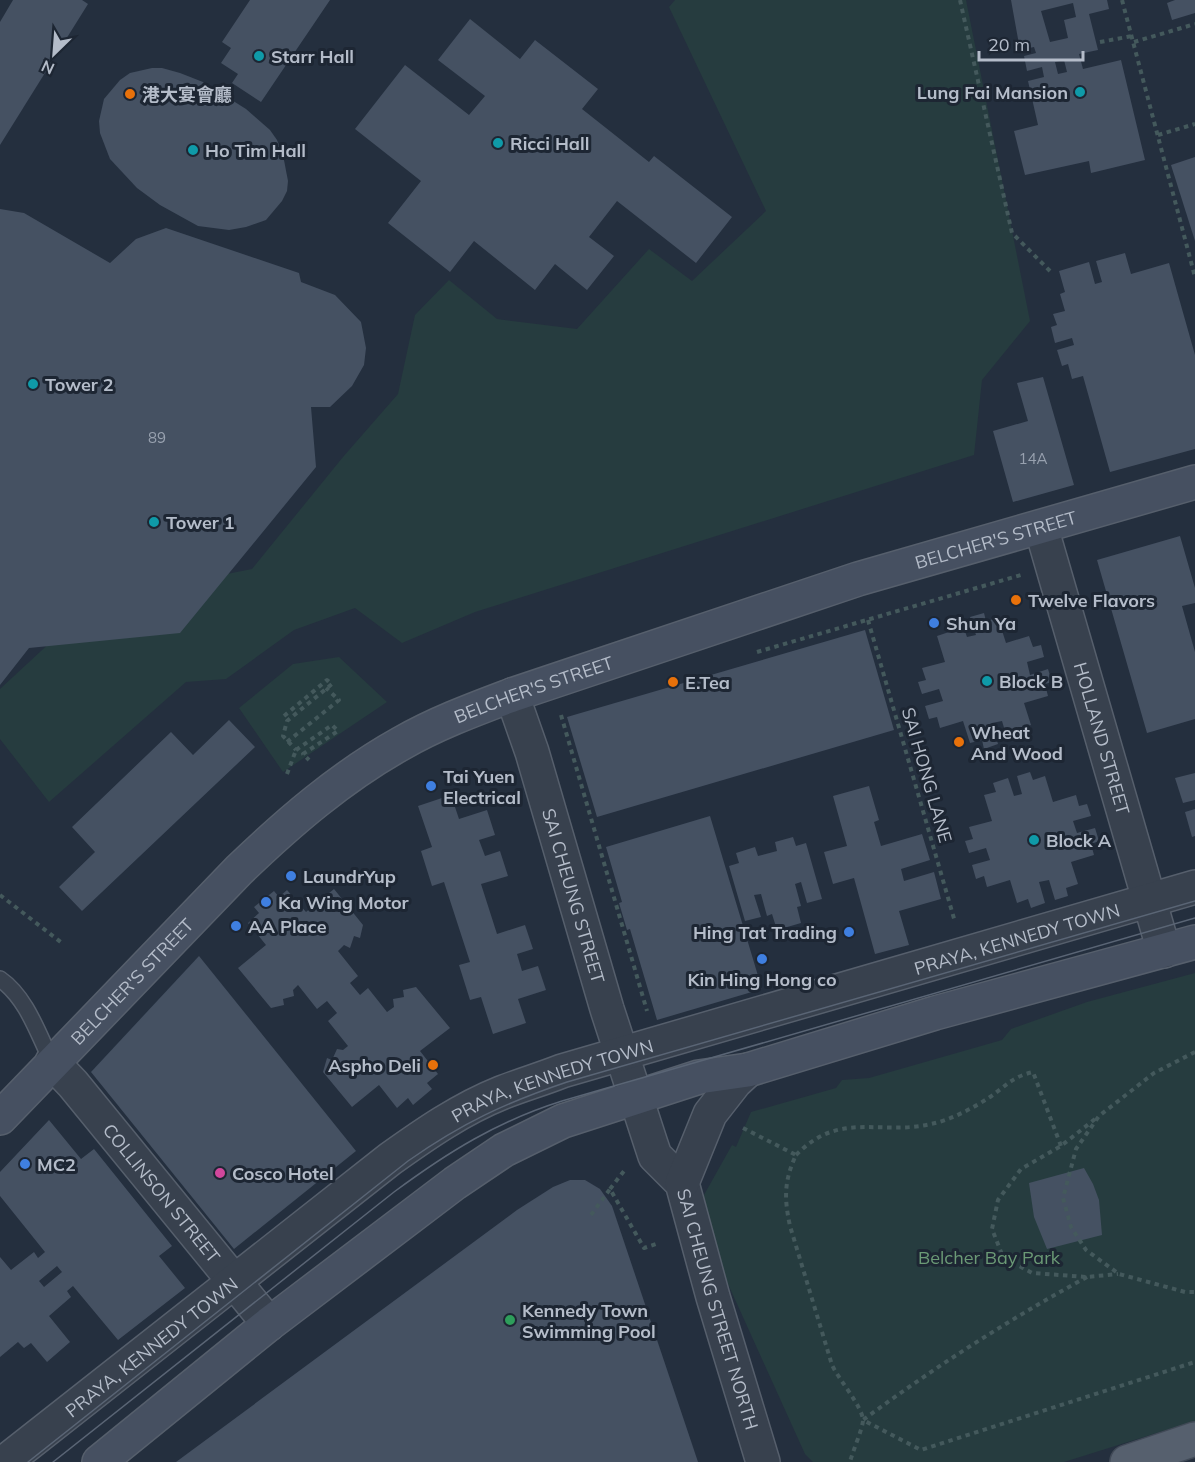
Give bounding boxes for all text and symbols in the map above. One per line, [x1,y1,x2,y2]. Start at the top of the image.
north arrow [24,24,84,84]
scale bar [979,24,1082,62]
text: 20 m [988,33,1030,56]
place label: Starr Hall [271,45,354,68]
marker: Starr Hall [252,49,266,63]
text: N [38,56,57,79]
place label: Lung Fai Mansion [917,81,1068,104]
place label: 港大宴會廳 [142,83,232,106]
marker: Lung Fai Mansion [1073,85,1087,99]
marker: 港大宴會廳 [123,87,137,101]
place label: Ricci Hall [510,132,589,155]
marker: Ricci Hall [491,136,505,150]
place label: Ho Tim Hall [205,139,306,162]
marker: Ho Tim Hall [186,143,200,157]
place label: Tower 2 [45,373,114,396]
marker: Tower 2 [26,377,40,391]
house number: 89 [148,428,166,447]
house number: 14A [1018,449,1048,468]
street label: BELCHER'S STREET [912,505,1079,574]
place label: Tower 1 [166,511,235,534]
marker: Tower 1 [147,515,161,529]
place label: Twelve Flavors [1028,589,1155,612]
marker: Twelve Flavors [1009,593,1023,607]
place label: Shun Ya [946,612,1016,635]
marker: Shun Ya [927,616,941,630]
street label: BELCHER'S STREET [450,650,616,728]
street label: HOLLAND STREET [1069,659,1135,817]
place label: Block B [999,670,1063,693]
place label: E.Tea [685,671,730,694]
marker: Block B [980,674,994,688]
marker: E.Tea [666,675,680,689]
street label: SAI HONG LANE [897,705,957,845]
place label: Wheat And Wood [971,721,1063,765]
marker: Wheat And Wood [952,735,966,749]
place label: Tai Yuen Electrical [443,765,521,809]
marker: Tai Yuen Electrical [424,779,438,793]
street label: SAI CHEUNG STREET [538,805,610,986]
place label: Block A [1046,829,1112,852]
marker: Block A [1027,833,1041,847]
place label: LaundrYup [303,865,396,888]
marker: LaundrYup [284,869,298,883]
place label: Ka Wing Motor [278,891,410,914]
marker: Ka Wing Motor [259,895,273,909]
street label: PRAYA, KENNEDY TOWN [911,898,1123,980]
street label: BELCHER'S STREET [66,913,198,1049]
place label: AA Place [248,915,327,938]
marker: AA Place [229,919,243,933]
place label: Hing Tat Trading [693,921,837,944]
marker: Hing Tat Trading [842,925,856,939]
marker: Kin Hing Hong co [755,952,769,966]
place label: Kin Hing Hong co [687,968,837,991]
street label: PRAYA, KENNEDY TOWN [447,1034,656,1127]
place label: Aspho Deli [328,1054,421,1077]
marker: Aspho Deli [426,1058,440,1072]
street label: COLLINSON STREET [98,1119,226,1267]
place label: MC2 [37,1153,76,1176]
marker: MC2 [18,1157,32,1171]
place label: Cosco Hotel [232,1162,334,1185]
marker: Cosco Hotel [213,1166,227,1180]
street label: SAI CHEUNG STREET NORTH [672,1186,764,1432]
park label: Belcher Bay Park [918,1246,1061,1269]
street label: PRAYA, KENNEDY TOWN [60,1272,242,1422]
place label: Kennedy Town Swimming Pool [522,1299,656,1343]
marker: Kennedy Town Swimming Pool [503,1313,517,1327]

